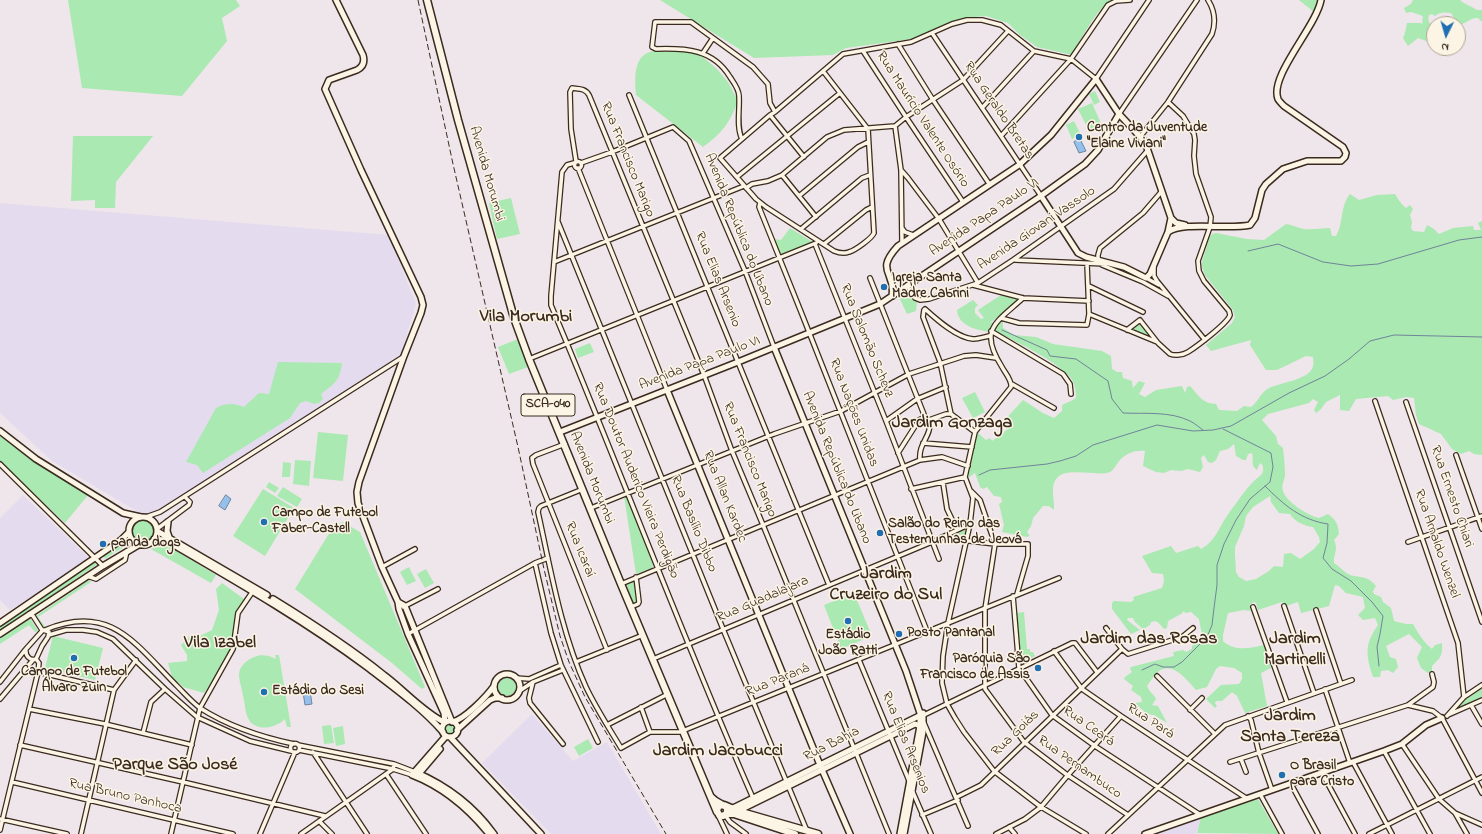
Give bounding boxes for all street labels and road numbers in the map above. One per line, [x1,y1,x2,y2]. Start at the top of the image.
street label: Rua Maurício Valente Osório [872,49,972,191]
street label: Rua Geraldo Bretas [959,59,1037,163]
street label: Rua Francisco Marigo [596,100,658,220]
street label: Avenida Morumbi [464,125,508,223]
street label: Avenida República do Líbano [700,151,776,309]
street label: Avenida Papa Paulo VI [927,175,1043,261]
street label: Avenida Giovani Vassolo [975,183,1099,275]
street label: Rua Elias Arsenio [690,230,744,330]
street label: Rua Salomão Schevz [836,282,896,400]
street label: Avenida Papa Paulo VI [637,333,763,395]
street label: Rua Nações Unidas [825,356,881,470]
street label: Rua Doutor Auderico Vieira Perdigão [588,381,682,581]
street label: Avenida República do Libano [798,389,874,547]
road number: SCA-040 [521,394,575,416]
street label: Rua Francisco Marigo [718,400,780,520]
street label: Avenida Morumbi [565,429,617,527]
street label: Rua Ernesto Chiari [1426,444,1476,550]
street label: Rua Allan Kardec [698,449,750,545]
street label: Rua Basílio Dibbo [666,473,720,575]
street label: Rua Arnaldo Wenzel [1410,488,1462,600]
street label: Rua Icaraí [560,520,598,580]
street label: Rua Guadalajara [714,573,812,627]
street label: Rua Paraná [744,661,812,701]
street label: Rua Elias Arsenios [877,690,933,796]
street label: Rua Pará [1123,701,1177,743]
street label: Rua Ceará [1059,703,1117,751]
street label: Rua Goiás [989,707,1043,761]
street label: Rua Bahia [801,724,863,766]
street label: Rua Pernambuco [1034,733,1124,803]
street label: Rua Bruno Panhoca [67,776,183,818]

